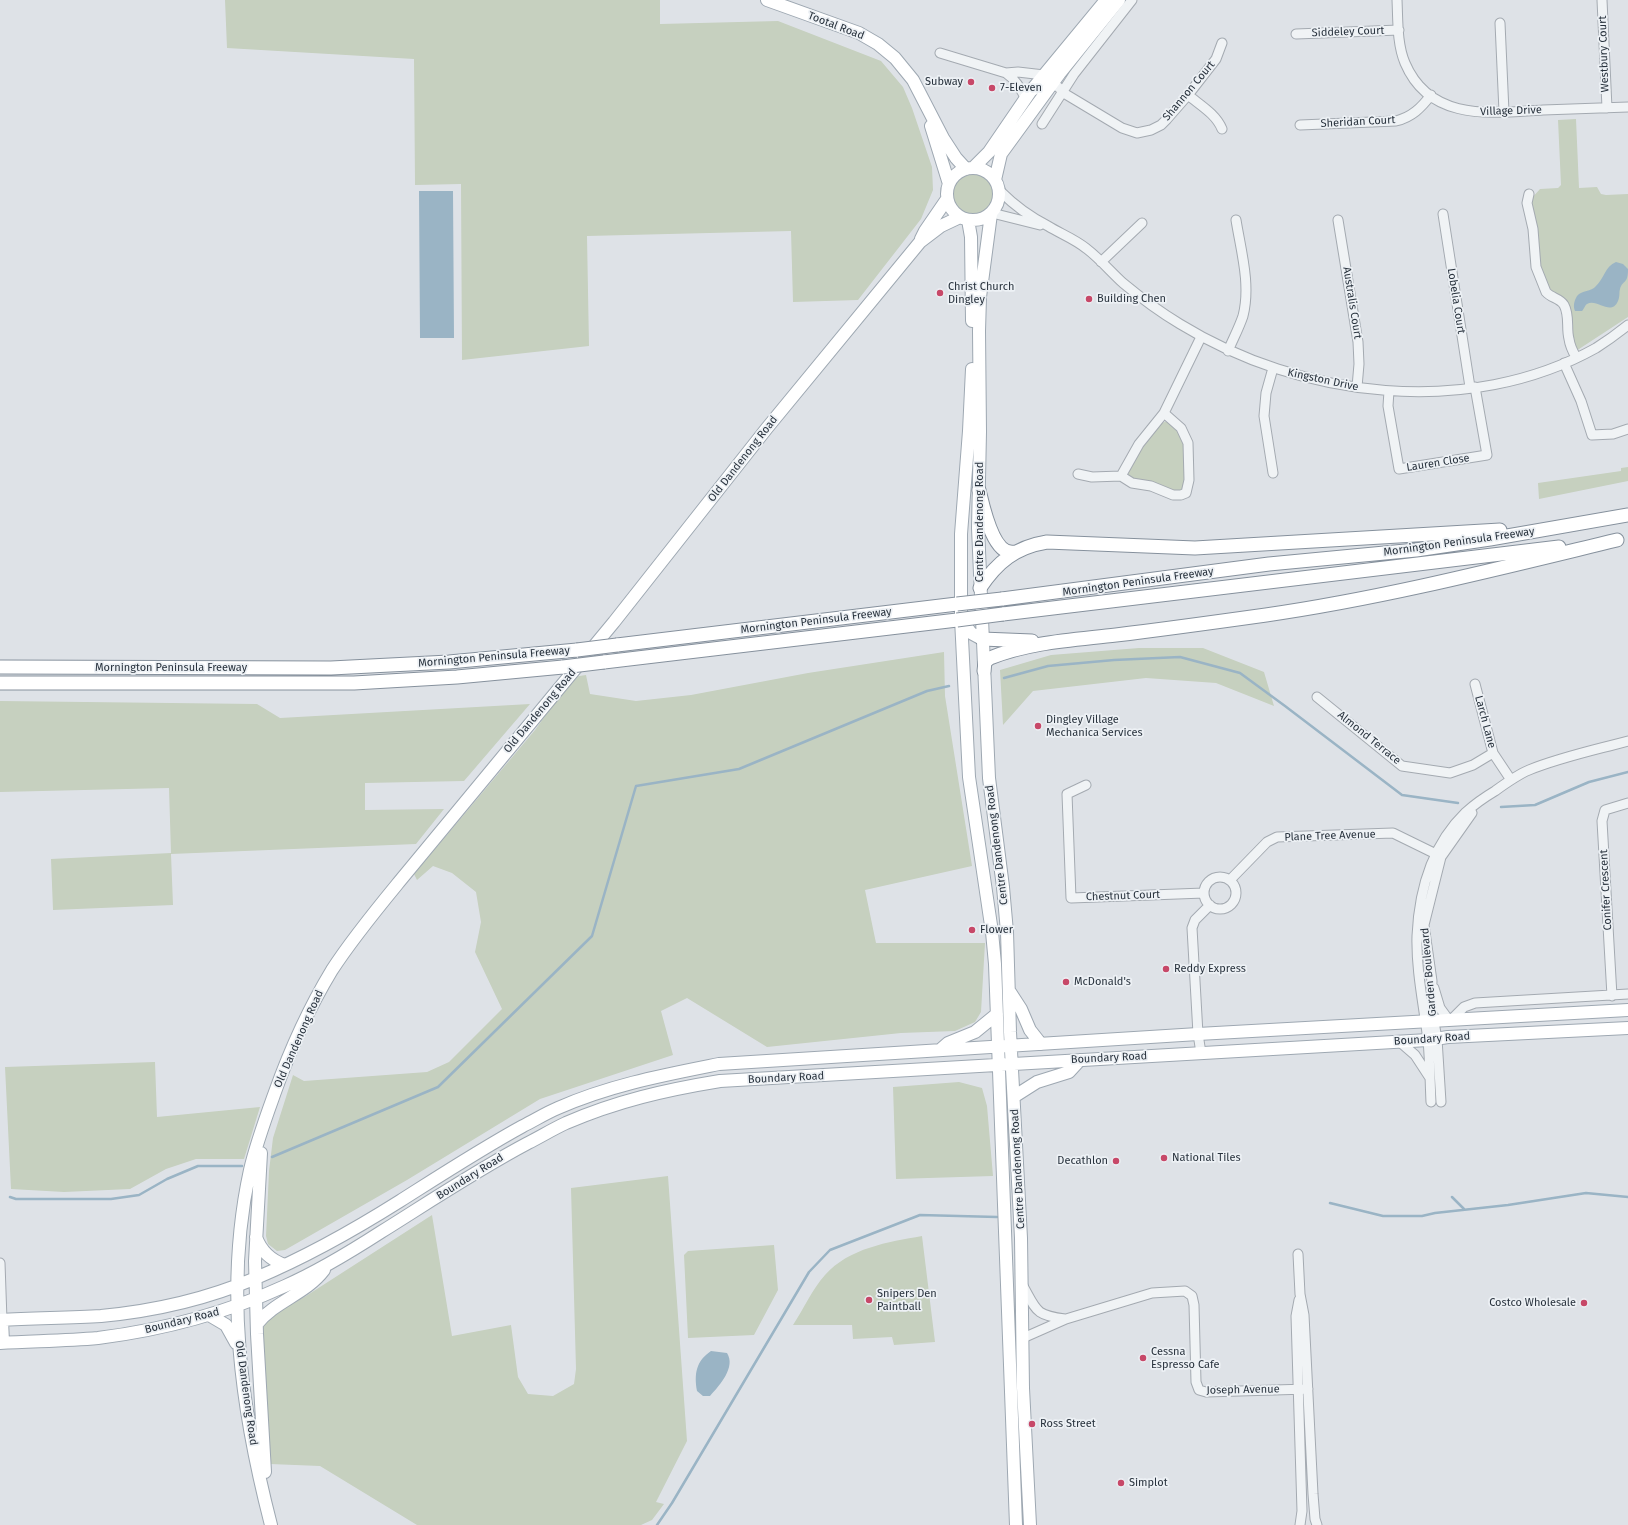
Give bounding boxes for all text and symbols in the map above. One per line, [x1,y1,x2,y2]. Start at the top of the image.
street label: Tootal Road [806,9,866,43]
street label: Westbury Court [1596,16,1612,92]
street label: Siddeley Court [1311,24,1385,40]
street label: Shannon Court [1160,58,1218,124]
place label: Subway [925,75,963,89]
marker: Subway [966,77,976,87]
place label: 7-Eleven [1000,81,1042,95]
marker: 7-Eleven [987,83,997,93]
street label: Village Drive [1480,103,1542,119]
street label: Sheridan Court [1320,113,1396,131]
street label: Australis Court [1340,266,1364,340]
street label: Lobelia Court [1444,267,1468,335]
place label: Christ Church Dingley [948,280,1014,306]
marker: Christ Church Dingley [935,288,945,298]
place label: Building Chen [1097,292,1166,306]
marker: Building Chen [1084,294,1094,304]
street label: Kingston Drive [1286,366,1360,394]
street label: Old Dandenong Road [705,413,781,505]
street label: Lauren Close [1405,451,1471,475]
street label: Centre Dandenong Road [973,462,987,582]
street label: Mornington Peninsula Freeway [1383,525,1535,559]
street label: Mornington Peninsula Freeway [1062,565,1214,599]
street label: Mornington Peninsula Freeway [740,605,892,637]
street label: Mornington Peninsula Freeway [418,644,570,670]
street label: Mornington Peninsula Freeway [95,661,247,675]
street label: Old Dandenong Road [501,666,579,756]
street label: Larch Lane [1472,694,1498,750]
street label: Almond Terrace [1335,708,1403,768]
place label: Dingley Village Mechanica Services [1046,713,1143,739]
marker: Dingley Village Mechanica Services [1033,721,1043,731]
street label: Centre Dandenong Road [983,784,1011,906]
street label: Plane Tree Avenue [1284,828,1376,844]
street label: Conifer Crescent [1597,849,1615,931]
street label: Chestnut Court [1086,888,1160,904]
place label: Flower [980,923,1013,937]
marker: Flower [967,925,977,935]
street label: Garden Boulevard [1419,927,1439,1017]
place label: Reddy Express [1174,962,1246,976]
marker: Reddy Express [1161,964,1171,974]
place label: McDonald's [1074,975,1131,989]
marker: McDonald's [1061,977,1071,987]
street label: Old Dandenong Road [272,988,326,1090]
street label: Boundary Road [1393,1030,1471,1048]
street label: Boundary Road [1070,1049,1148,1067]
street label: Boundary Road [747,1069,825,1087]
street label: Centre Dandenong Road [1008,1109,1028,1229]
street label: Boundary Road [434,1151,506,1203]
place label: National Tiles [1172,1151,1241,1165]
marker: National Tiles [1159,1153,1169,1163]
place label: Decathlon [1057,1154,1108,1168]
marker: Decathlon [1111,1156,1121,1166]
place label: Snipers Den Paintball [877,1287,937,1313]
marker: Snipers Den Paintball [864,1295,874,1305]
place label: Costco Wholesale [1489,1296,1576,1310]
marker: Costco Wholesale [1579,1298,1589,1308]
street label: Boundary Road [143,1305,221,1337]
street label: Old Dandenong Road [232,1340,260,1446]
place label: Cessna Espresso Cafe [1151,1345,1220,1371]
marker: Cessna Espresso Cafe [1138,1353,1148,1363]
street label: Joseph Avenue [1206,1383,1280,1397]
place label: Ross Street [1040,1417,1096,1431]
marker: Ross Street [1027,1419,1037,1429]
place label: Simplot [1129,1476,1168,1490]
marker: Simplot [1116,1478,1126,1488]

